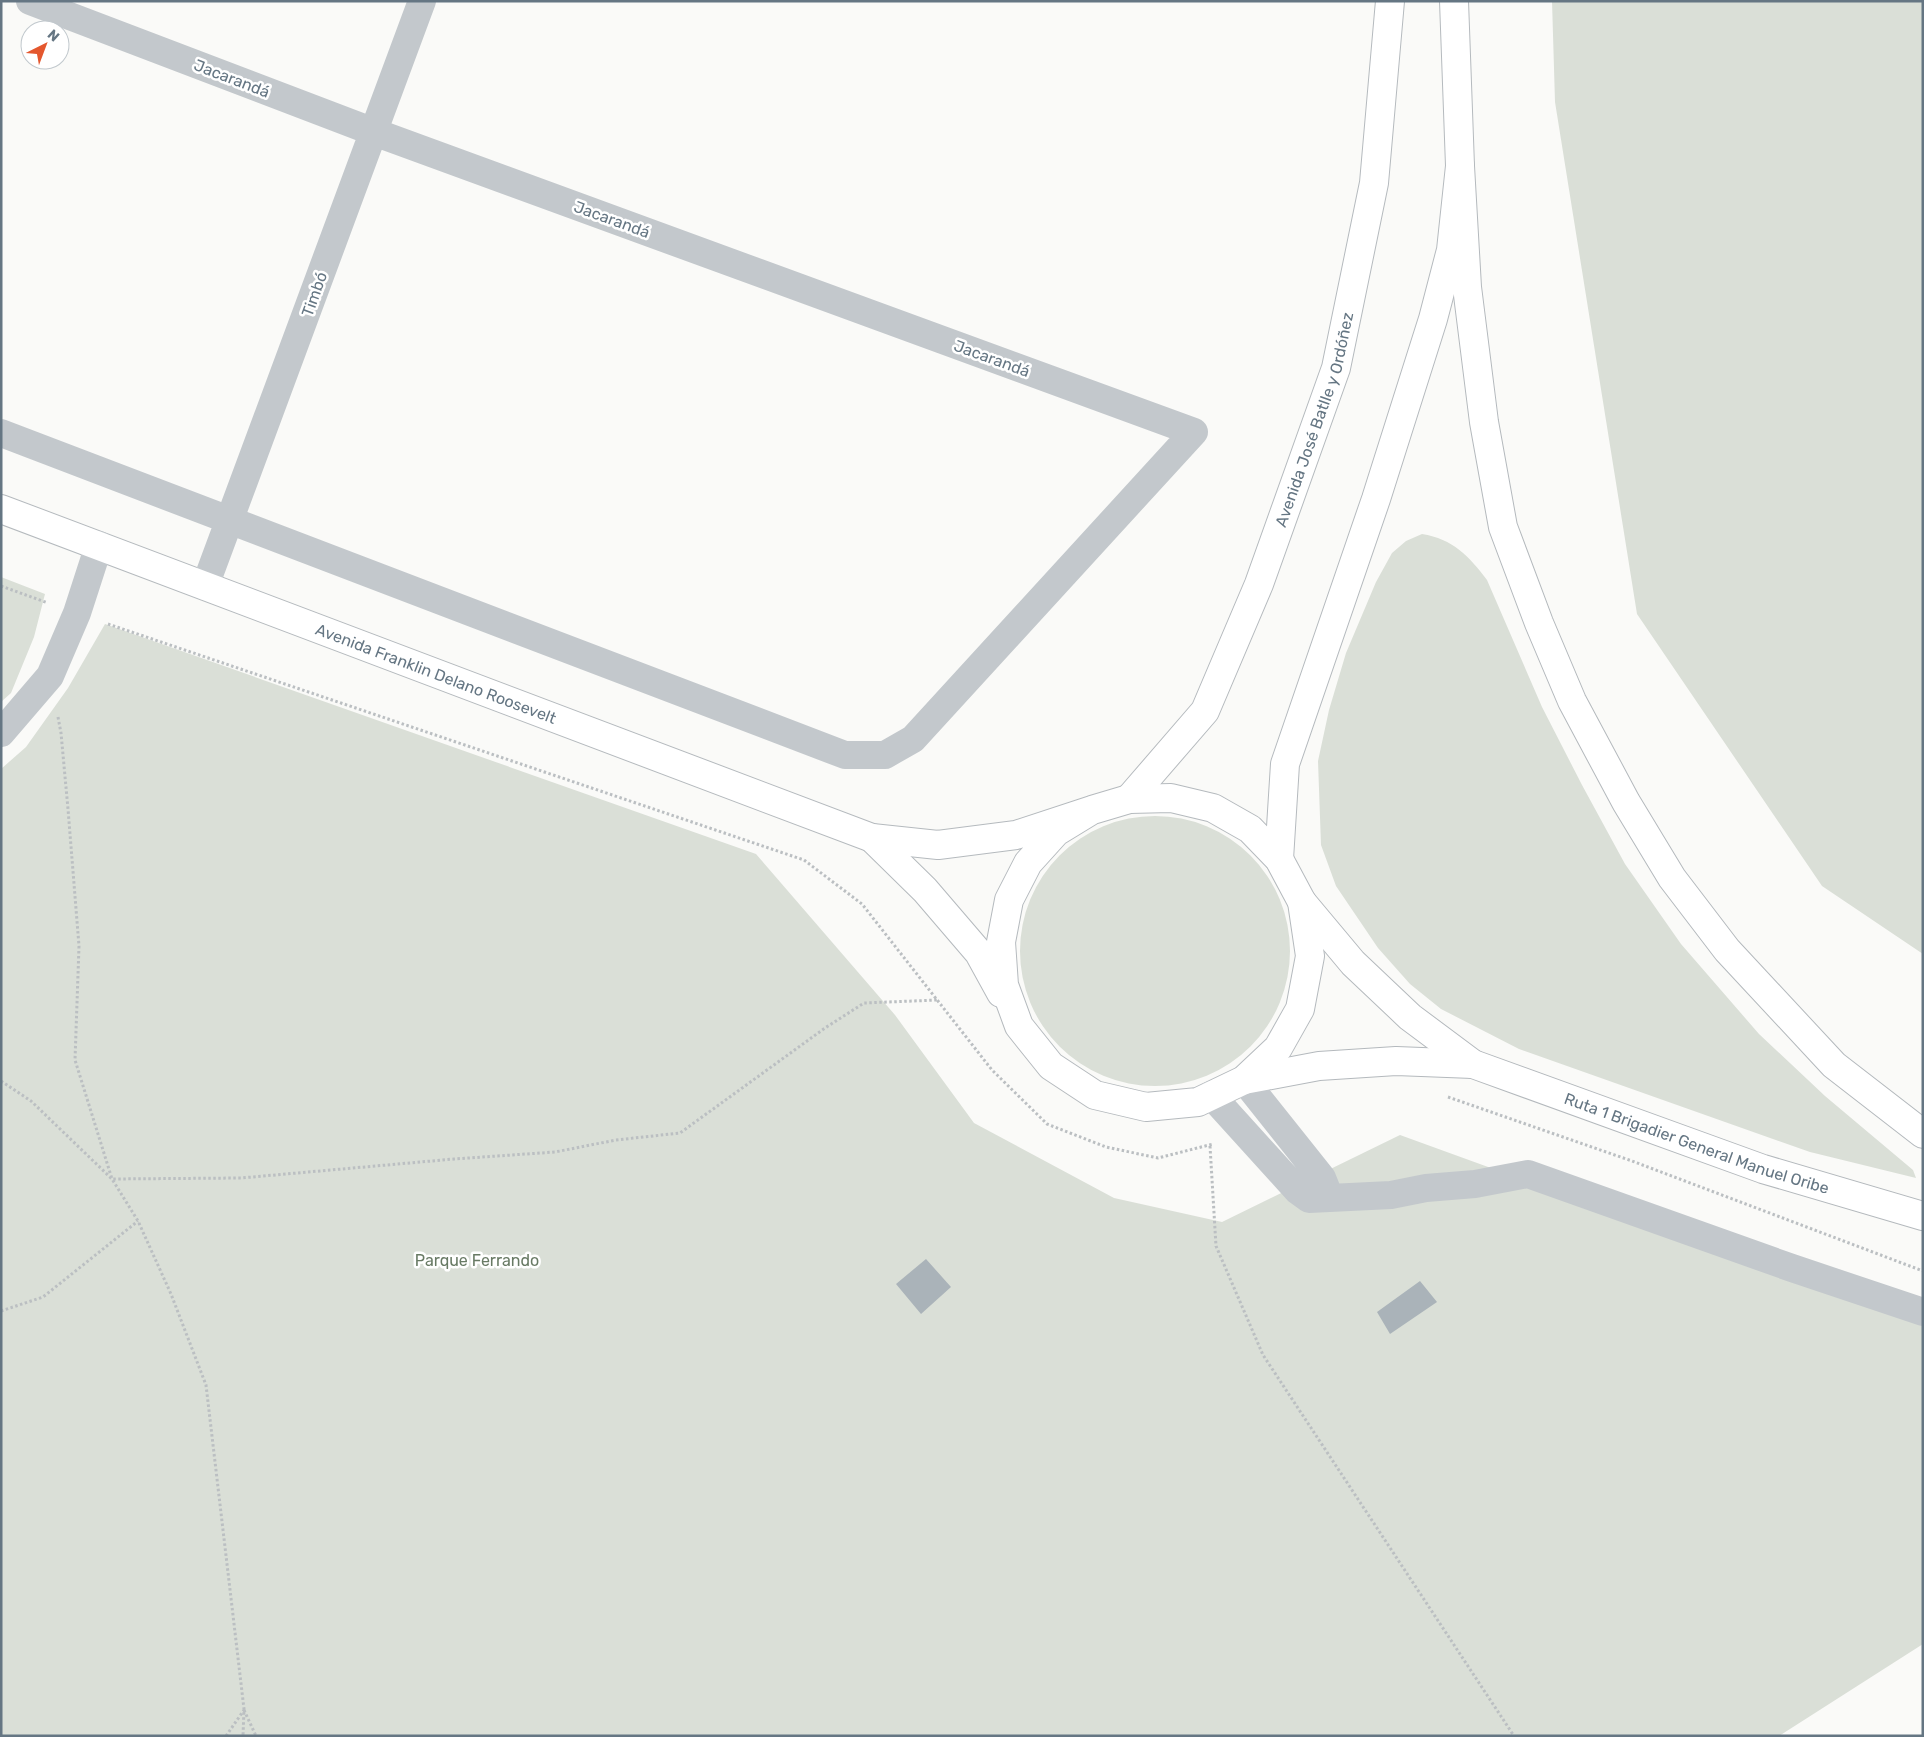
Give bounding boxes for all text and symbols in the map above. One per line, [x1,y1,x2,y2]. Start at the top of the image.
north arrow [20,20,70,70]
text: N [44,26,63,45]
street label: Jacarandá [191,55,272,102]
street label: Jacarandá [571,197,652,242]
street label: Timbó [298,269,331,319]
street label: Avenida José Batlle y Ordóñez [1271,311,1357,530]
street label: Jacarandá [951,336,1032,381]
street label: Avenida Franklin Delano Roosevelt [313,620,559,728]
street label: Ruta 1 Brigadier General Manuel Oribe [1562,1089,1831,1198]
park label: Parque Ferrando [415,1251,539,1270]

